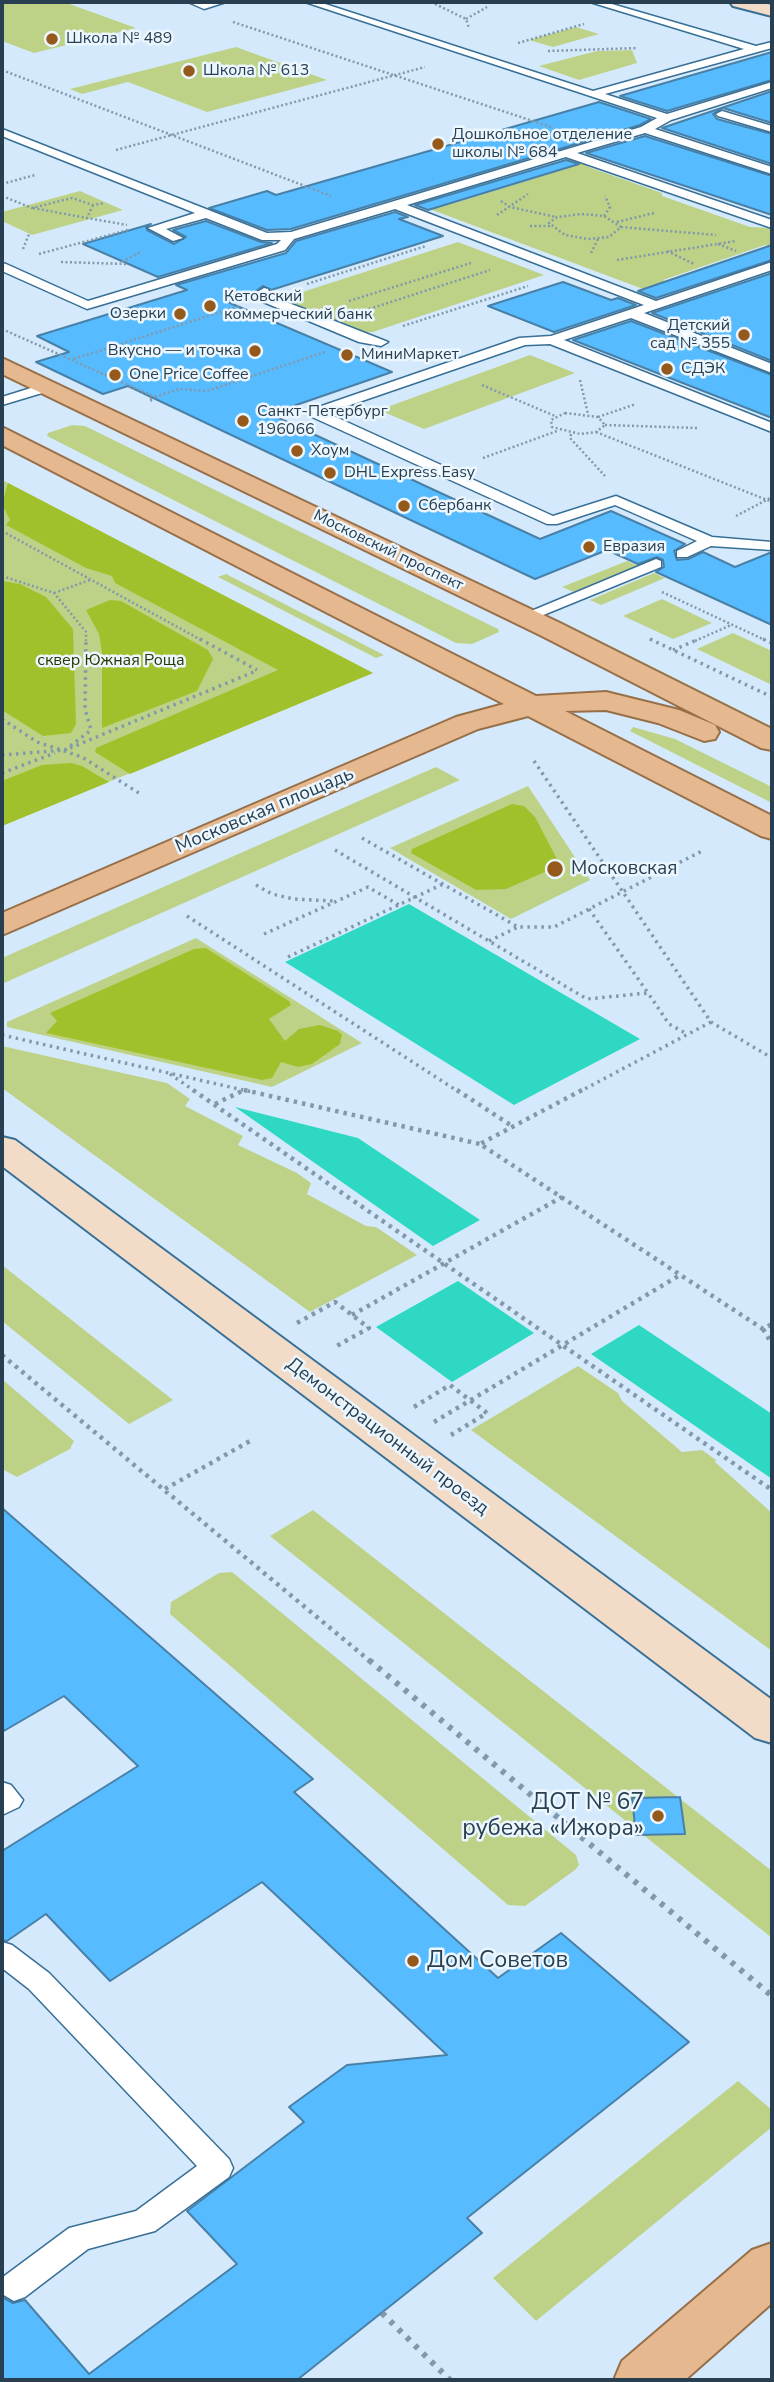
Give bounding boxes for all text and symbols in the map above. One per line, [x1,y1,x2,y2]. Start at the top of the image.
place label: Школа № 489 [66,29,172,49]
marker: Школа № 489 [44,31,60,47]
place label: Школа № 613 [203,61,309,81]
marker: Школа № 613 [181,63,197,79]
place label: Дошкольное отделение школы № 684 [452,125,632,163]
marker: Дошкольное отделение школы № 684 [430,136,446,152]
place label: Кетовский коммерческий банк [224,287,372,325]
marker: Кетовский коммерческий банк [202,298,218,314]
place label: Озерки [110,304,166,324]
marker: Озерки [172,306,188,322]
place label: Детский сад № 355 [650,316,730,354]
marker: Детский сад № 355 [736,327,752,343]
place label: Вкусно — и точка [108,341,241,361]
marker: Вкусно — и точка [247,343,263,359]
place label: МиниМаркет [361,345,459,365]
marker: МиниМаркет [339,347,355,363]
place label: СДЭК [681,359,725,379]
marker: СДЭК [659,361,675,377]
place label: One Price Coffee [129,365,248,385]
marker: One Price Coffee [107,367,123,383]
place label: Санкт-Петербург 196066 [257,402,388,440]
marker: Санкт-Петербург 196066 [235,413,251,429]
place label: Хоум [311,441,349,461]
marker: Хоум [289,443,305,459]
place label: DHL Express Easy [344,463,475,483]
marker: DHL Express Easy [322,465,338,481]
place label: Сбербанк [418,496,491,516]
marker: Сбербанк [396,498,412,514]
street label: Московский проспект [310,506,466,596]
place label: Евразия [603,537,665,557]
marker: Евразия [581,539,597,555]
park label: сквер Южная Роща [37,651,185,671]
street label: Московская площадь [172,763,358,859]
place label: Московская [571,858,678,880]
marker: Московская [545,859,565,879]
street label: Демонстрационный проезд [281,1353,493,1521]
place label: ДОТ № 67 рубежа «Ижора» [462,1789,644,1843]
marker: ДОТ № 67 рубежа «Ижора» [650,1808,666,1824]
place label: Дом Советов [427,1947,568,1975]
marker: Дом Советов [405,1953,421,1969]

